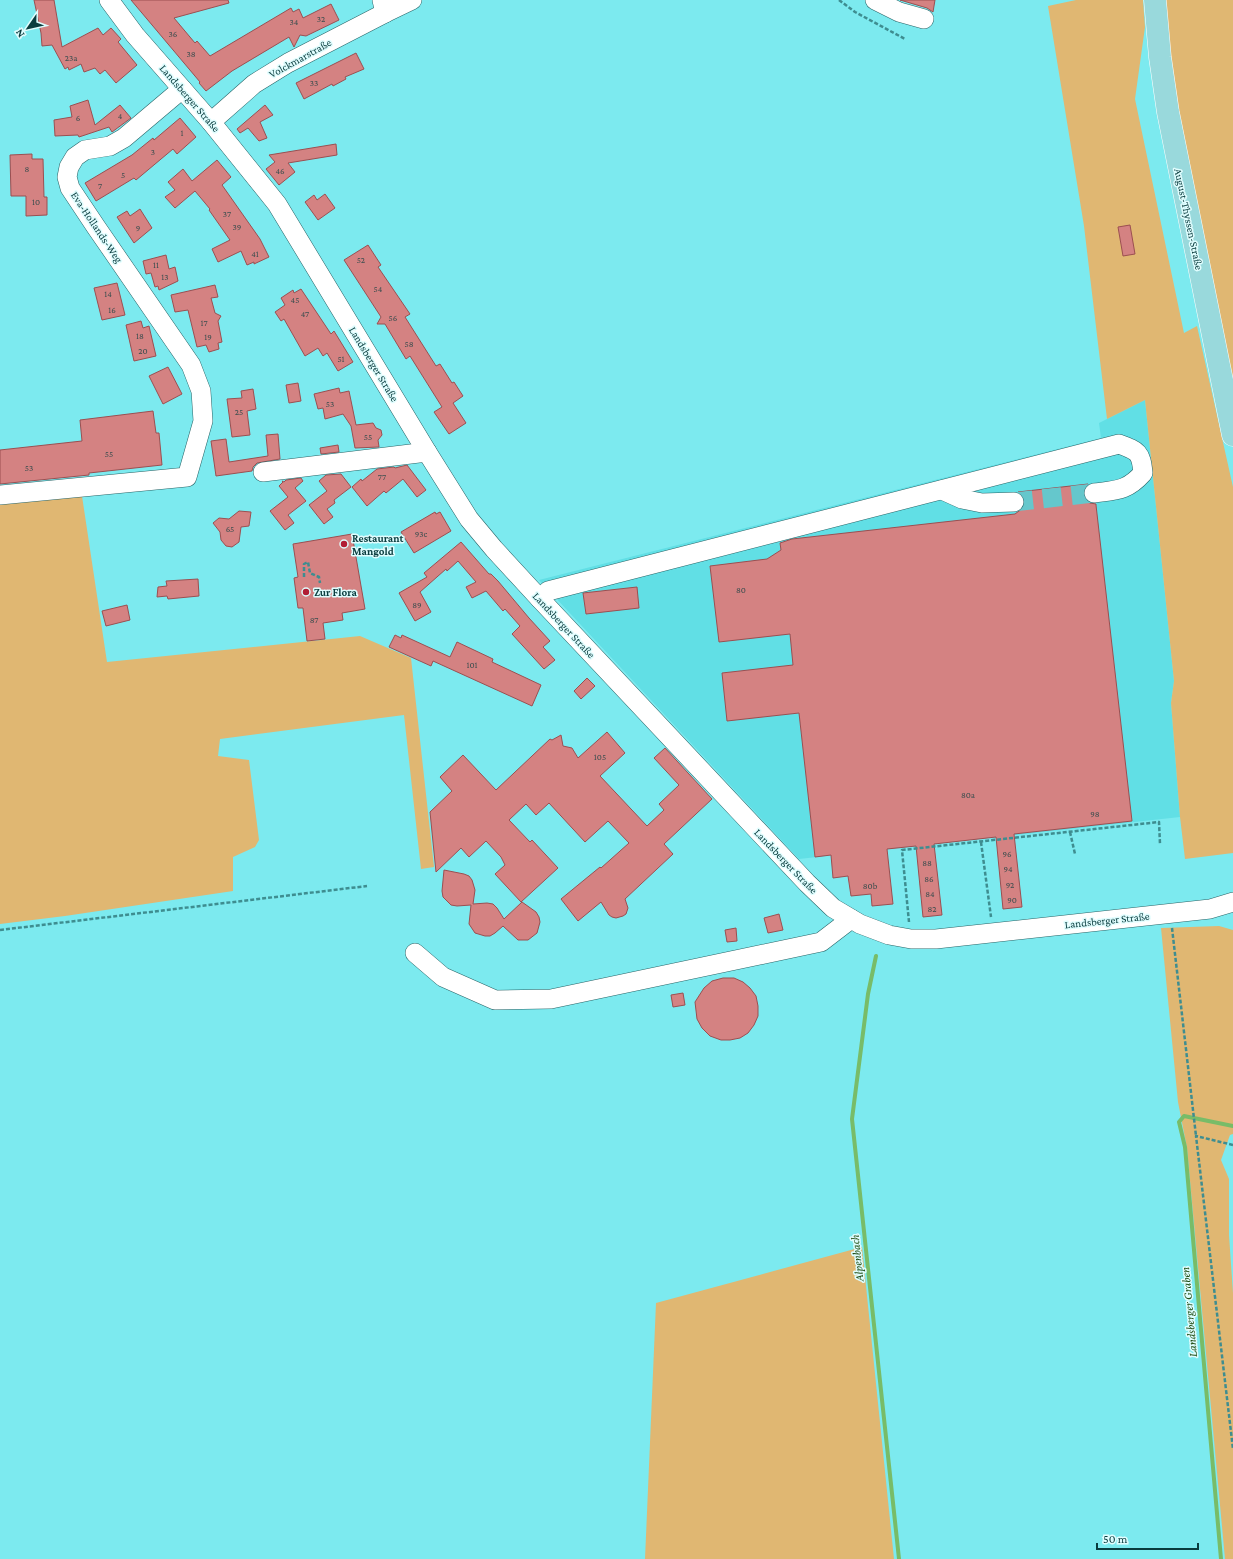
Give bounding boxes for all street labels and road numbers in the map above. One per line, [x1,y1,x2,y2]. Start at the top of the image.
street label: Volckmarstraße [267,36,333,80]
street label: Landsberger Straße [157,62,223,135]
street label: August-Thyssen-Straße [1171,167,1206,271]
street label: Eva-Hollands-Weg [68,189,126,266]
street label: Landsberger Straße [346,324,401,404]
street label: Landsberger Straße [530,590,598,661]
street label: Landsberger Straße [751,826,820,897]
street label: Landsberger Straße [1064,910,1150,931]

